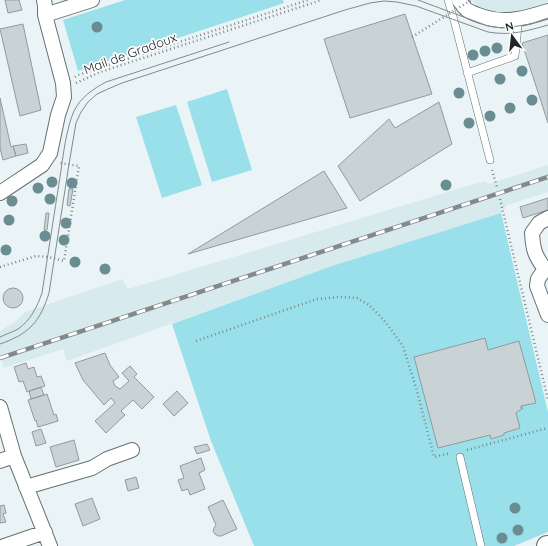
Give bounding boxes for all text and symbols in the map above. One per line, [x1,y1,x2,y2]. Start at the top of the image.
north arrow [492,16,532,56]
text: N [504,19,515,34]
street label: Mail de Gradoux [81,29,179,77]

